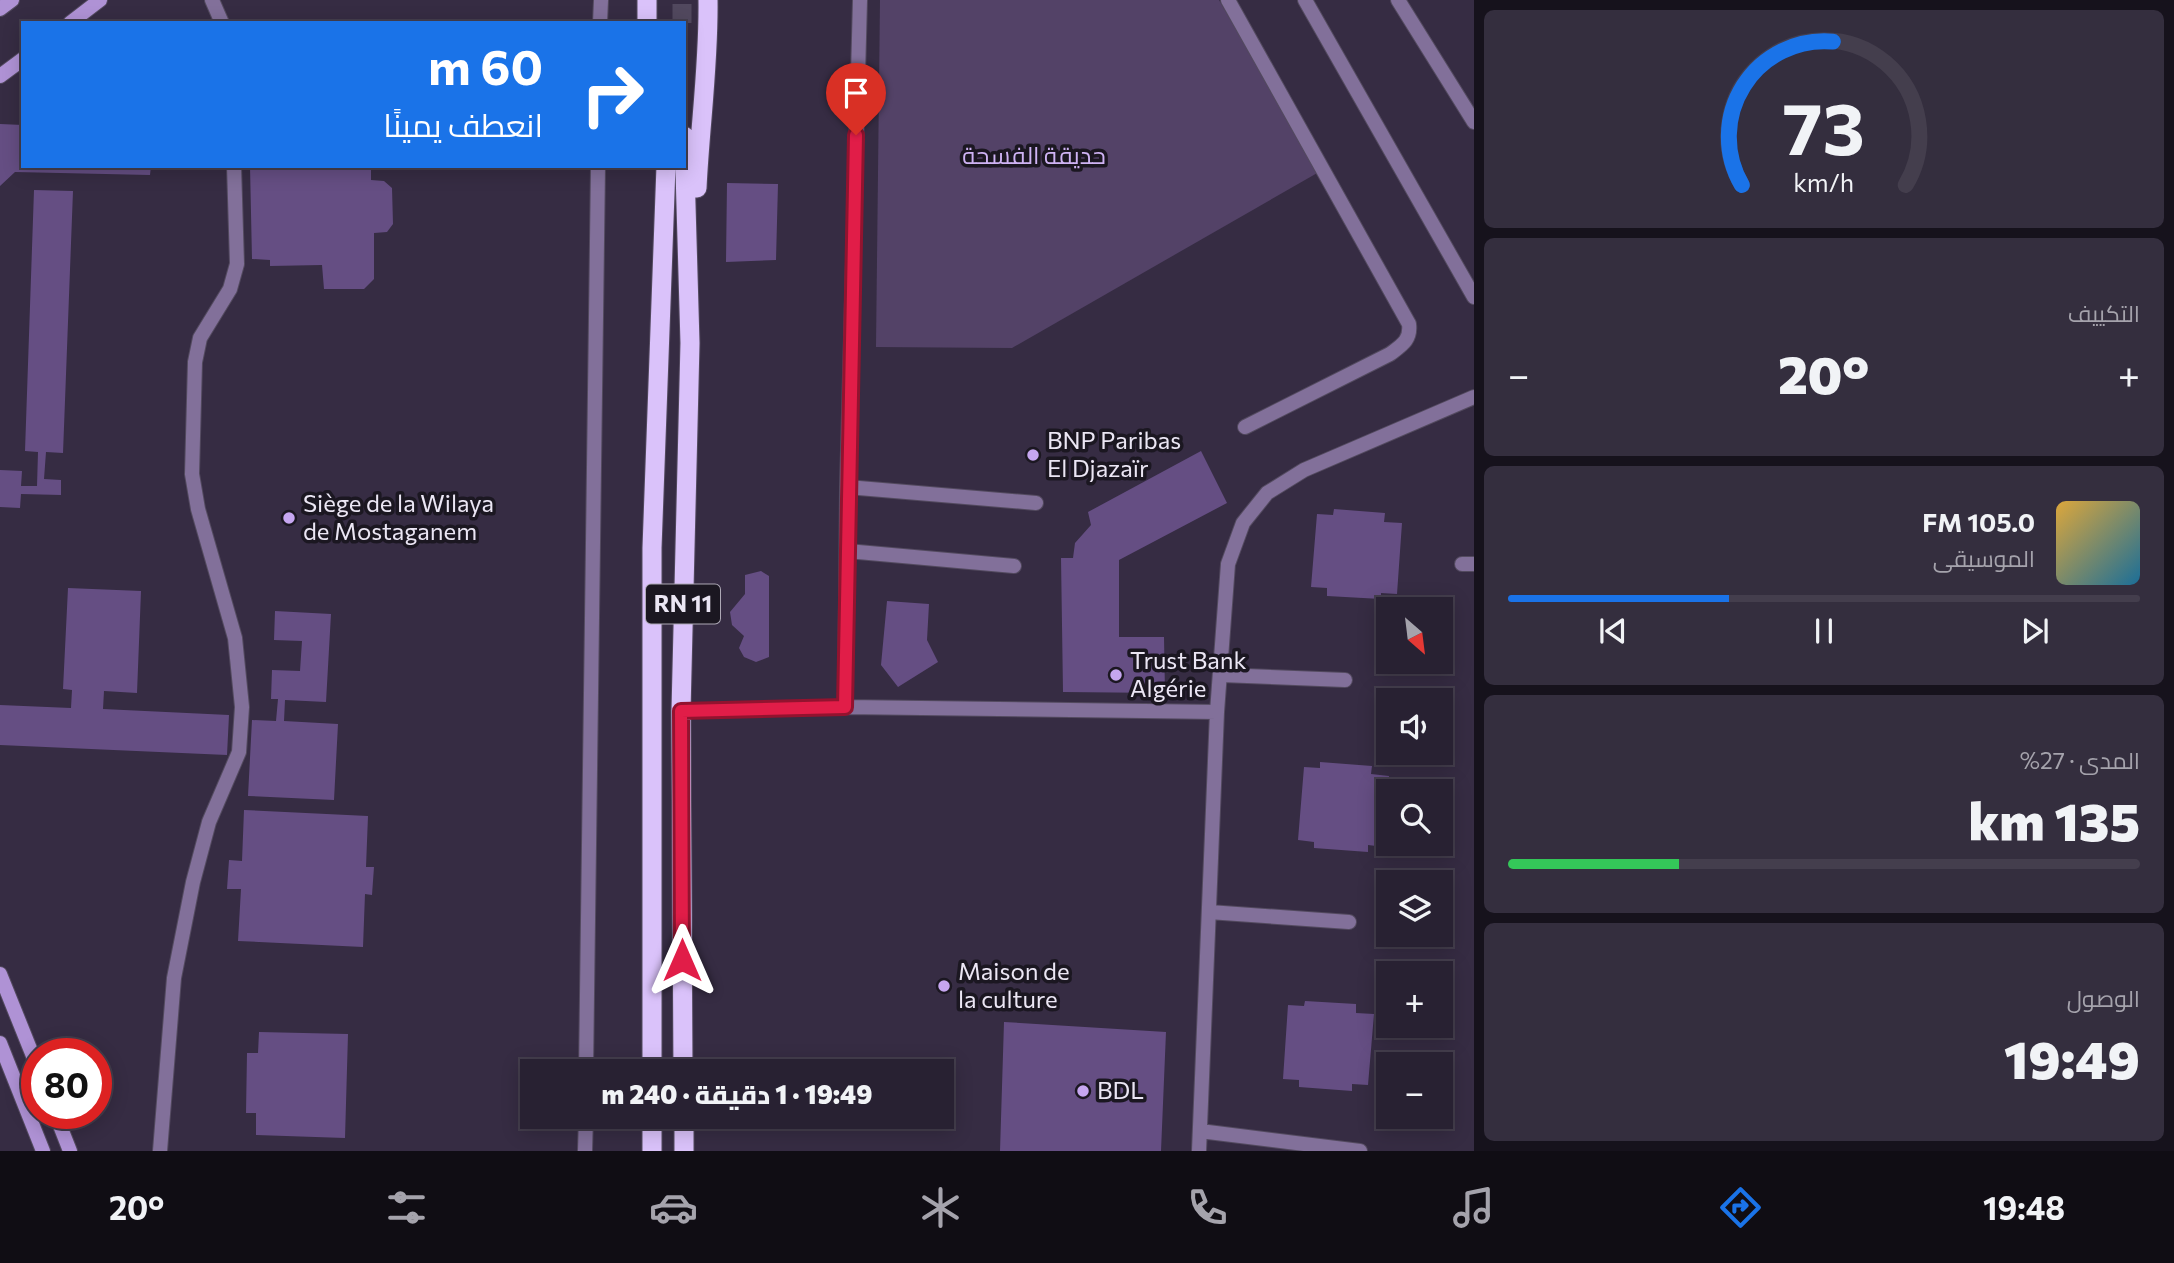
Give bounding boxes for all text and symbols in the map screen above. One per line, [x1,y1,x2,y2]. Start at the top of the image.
text: 60 m [428,35,543,95]
icon: right [567,49,658,140]
pin [826,63,886,135]
icon: arrive [837,74,875,112]
text: 73 [1783,81,1865,170]
text: انعطف يمينًا [383,104,543,144]
park label: حديقة الفسحة [962,140,1106,169]
text: km/h [1794,167,1854,197]
text: التكييف [2068,299,2140,327]
text: 20° [1778,341,1869,405]
text: − [1508,350,1530,397]
text: + [2118,350,2140,397]
place label: BNP Paribas El Djazaïr [1047,425,1181,482]
marker: BNP Paribas El Djazaïr [1025,447,1041,463]
place label: Siège de la Wilaya de Mostaganem [303,488,494,545]
text: 105.0 FM [1922,506,2035,537]
marker: Siège de la Wilaya de Mostaganem [281,510,297,526]
text: الموسيقى [1933,544,2035,572]
road number: RN 11 [646,584,720,624]
north arrow [1376,597,1452,674]
map controls [1376,597,1453,1129]
icon: previous [1594,612,1632,650]
icon: pause [1805,612,1843,650]
icon: next [2016,612,2054,650]
place label: Trust Bank Algérie [1130,645,1246,702]
marker: Trust Bank Algérie [1108,667,1124,683]
button: sound [1376,688,1453,765]
text: المدى · 27% [2020,746,2140,774]
button: search [1376,779,1453,856]
text: 135 km [1968,788,2140,852]
button: layers [1376,870,1453,947]
position arrow [645,923,719,997]
place label: Maison de la culture [958,956,1070,1013]
button: + [1376,961,1453,1038]
marker: Maison de la culture [936,978,952,994]
text: الوصول [2067,984,2140,1012]
text: 19:49 [2004,1026,2140,1090]
speed limit sign: 80 [21,1038,112,1129]
button: − [1376,1052,1453,1129]
place label: BDL [1097,1075,1144,1104]
text: 19:49 · 1 دقيقة · 240 m [602,1078,872,1109]
marker: BDL [1075,1083,1091,1099]
icon: filters [382,1183,431,1232]
icon: car [649,1183,698,1232]
icon: climate [916,1183,965,1232]
icon: phone [1183,1183,1232,1232]
icon: music [1449,1183,1498,1232]
icon: directions [1716,1183,1765,1232]
text: 20° [109,1187,164,1227]
text: 19:48 [1983,1187,2065,1227]

